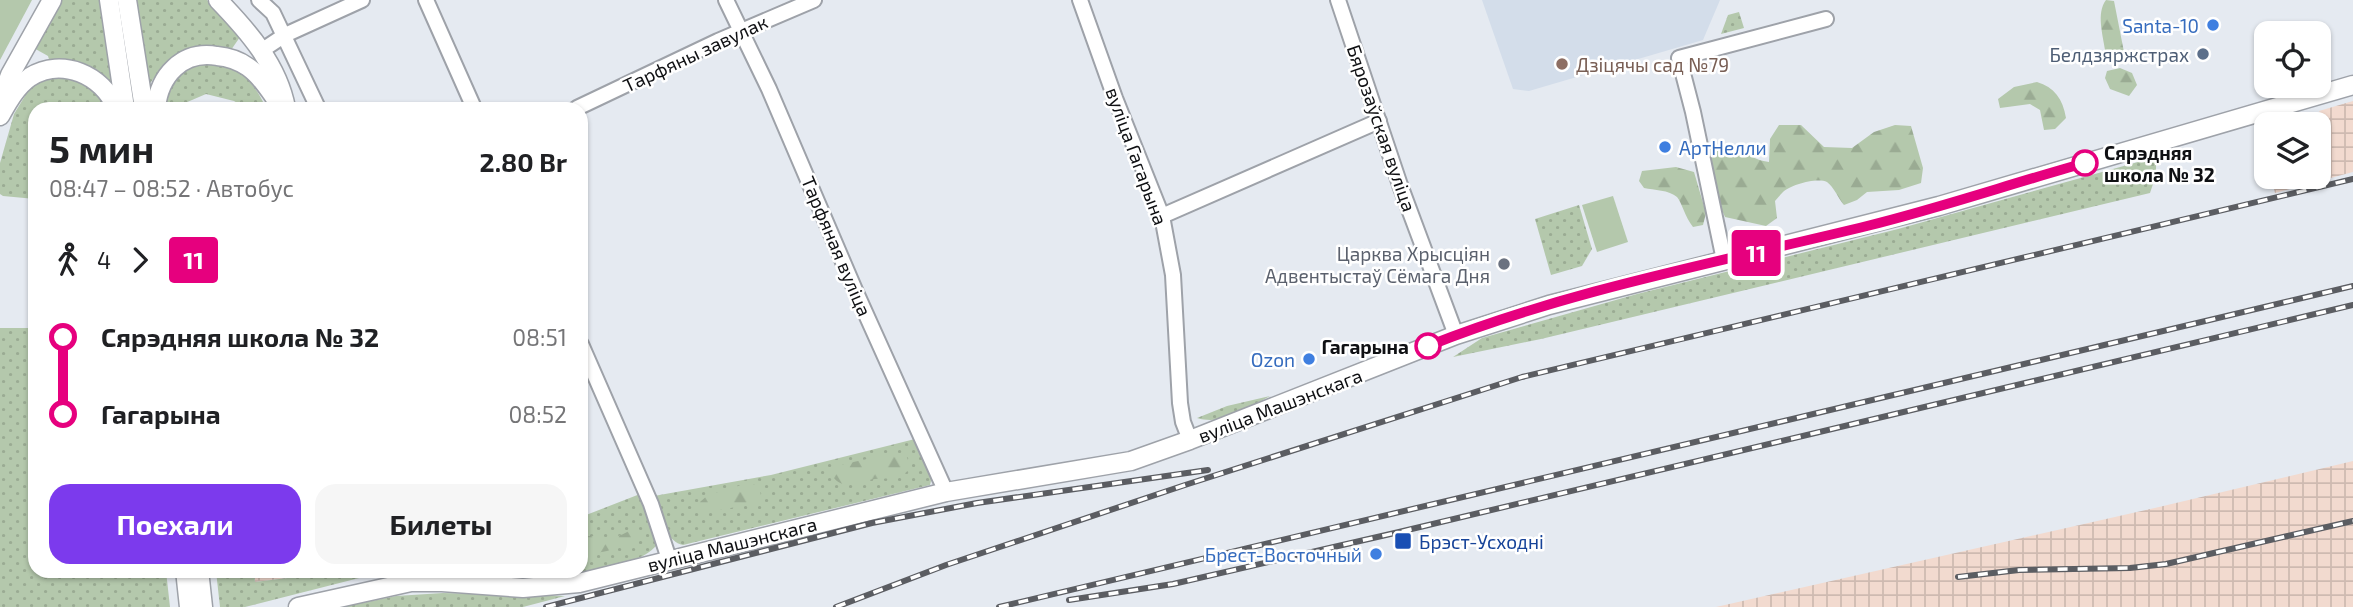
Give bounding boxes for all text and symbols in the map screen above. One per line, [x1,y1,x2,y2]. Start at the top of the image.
street label: Тарфяны завулак [619,9,771,97]
place label: Santa-10 [2122,14,2199,37]
marker: Santa-10 [2205,17,2221,33]
map controls [2254,21,2331,189]
button: locate [2254,21,2331,98]
street label: Бярозаўская вуліца [1342,41,1421,215]
place label: Белдзяржстрах [2049,43,2189,66]
marker: Белдзяржстрах [2195,46,2211,62]
place label: Дзіцячы сад №79 [1576,53,1729,76]
marker: Дзіцячы сад №79 [1554,56,1570,72]
street label: вуліца Гагарына [1100,84,1173,228]
button: layers [2254,112,2331,189]
text: 5 мин [49,125,154,171]
place label: АртНелли [1679,136,1767,159]
marker: АртНелли [1657,139,1673,155]
place label: Сярэдняя школа № 32 [2104,141,2215,186]
text: 2.80 Br [480,146,567,177]
marker: Сярэдняя школа № 32 [2072,150,2098,176]
street label: Тарфяная вуліца [796,173,877,320]
text: 08:47 – 08:52 · Автобус [49,174,294,202]
line badge: 11 [1724,230,1788,276]
text: 11 [1746,238,1766,267]
icon: walk [49,241,87,279]
icon: forward [121,241,159,279]
place label: Царква Хрысціян Адвентыстаў Сёмага Дня [1265,242,1490,288]
text: 11 [183,245,204,274]
text: 4 [97,246,111,274]
marker: Царква Хрысціян Адвентыстаў Сёмага Дня [1496,256,1512,272]
text: Сярэдняя школа № 32 [101,321,379,352]
text: 08:51 [512,323,567,351]
marker: Гагарына [1415,333,1441,359]
place label: Гагарына [1322,335,1409,358]
place label: Ozon [1251,348,1295,371]
marker: Ozon [1301,351,1317,367]
street label: вуліца Машэнскага [1195,363,1366,448]
text: Гагарына [101,398,221,429]
text: 08:52 [508,400,567,428]
button: Поехали [49,484,301,564]
button: Билеты [315,484,567,564]
street label: вуліца Машэнскага [645,512,819,577]
place label: Брэст-Усходні [1419,530,1544,553]
marker: Брэст-Усходні [1393,531,1413,551]
place label: Брест-Восточный [1205,543,1362,566]
marker: Брест-Восточный [1368,546,1384,562]

